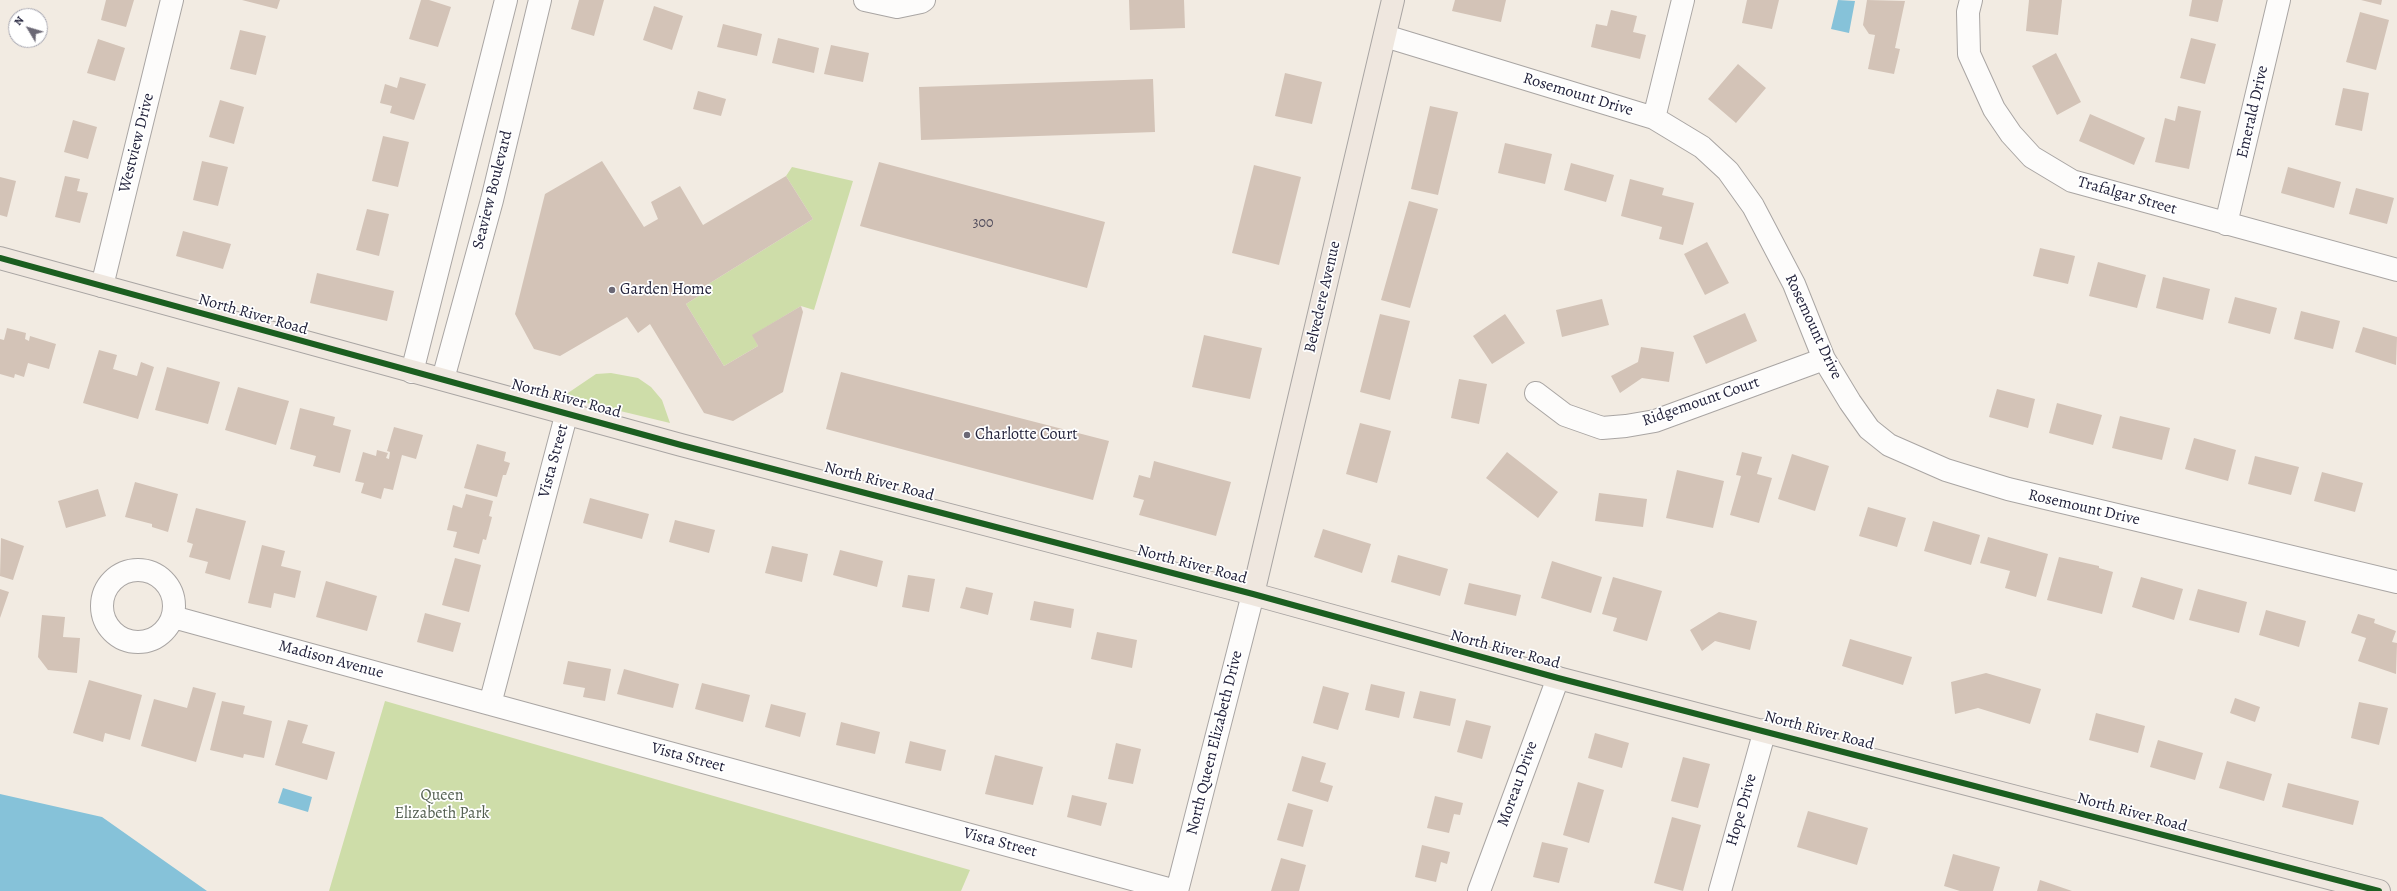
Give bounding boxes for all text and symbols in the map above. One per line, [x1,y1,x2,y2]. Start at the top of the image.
north arrow [8,8,48,48]
text: N [11,13,27,29]
street label: Emerald Drive [2233,64,2273,160]
street label: Rosemount Drive [1521,69,1635,121]
street label: Westview Drive [115,91,159,195]
street label: Seaview Boulevard [469,129,517,251]
street label: Trafalgar Street [2075,173,2179,219]
house number: 300 [973,216,993,232]
street label: Belvedere Avenue [1301,239,1345,355]
street label: Rosemount Drive [1780,271,1846,383]
place label: Garden Home [620,280,712,300]
marker: Garden Home [607,285,617,295]
street label: North River Road [196,290,310,340]
street label: Ridgemount Court [1640,373,1762,431]
street label: North River Road [509,375,623,423]
street label: Vista Street [535,422,573,500]
place label: Charlotte Court [975,425,1078,445]
marker: Charlotte Court [962,430,972,440]
street label: North River Road [822,458,936,506]
street label: Rosemount Drive [2026,486,2142,530]
street label: North River Road [1135,541,1249,589]
street label: North River Road [1448,626,1562,674]
street label: Madison Avenue [276,637,386,683]
street label: North Queen Elizabeth Drive [1183,649,1247,837]
street label: North River Road [1762,707,1876,755]
street label: Vista Street [649,739,727,777]
street label: Moreau Drive [1494,739,1542,829]
street label: Hope Drive [1723,772,1761,848]
park label: Queen Elizabeth Park [394,786,490,824]
street label: North River Road [2075,789,2189,837]
street label: Vista Street [961,824,1039,862]

